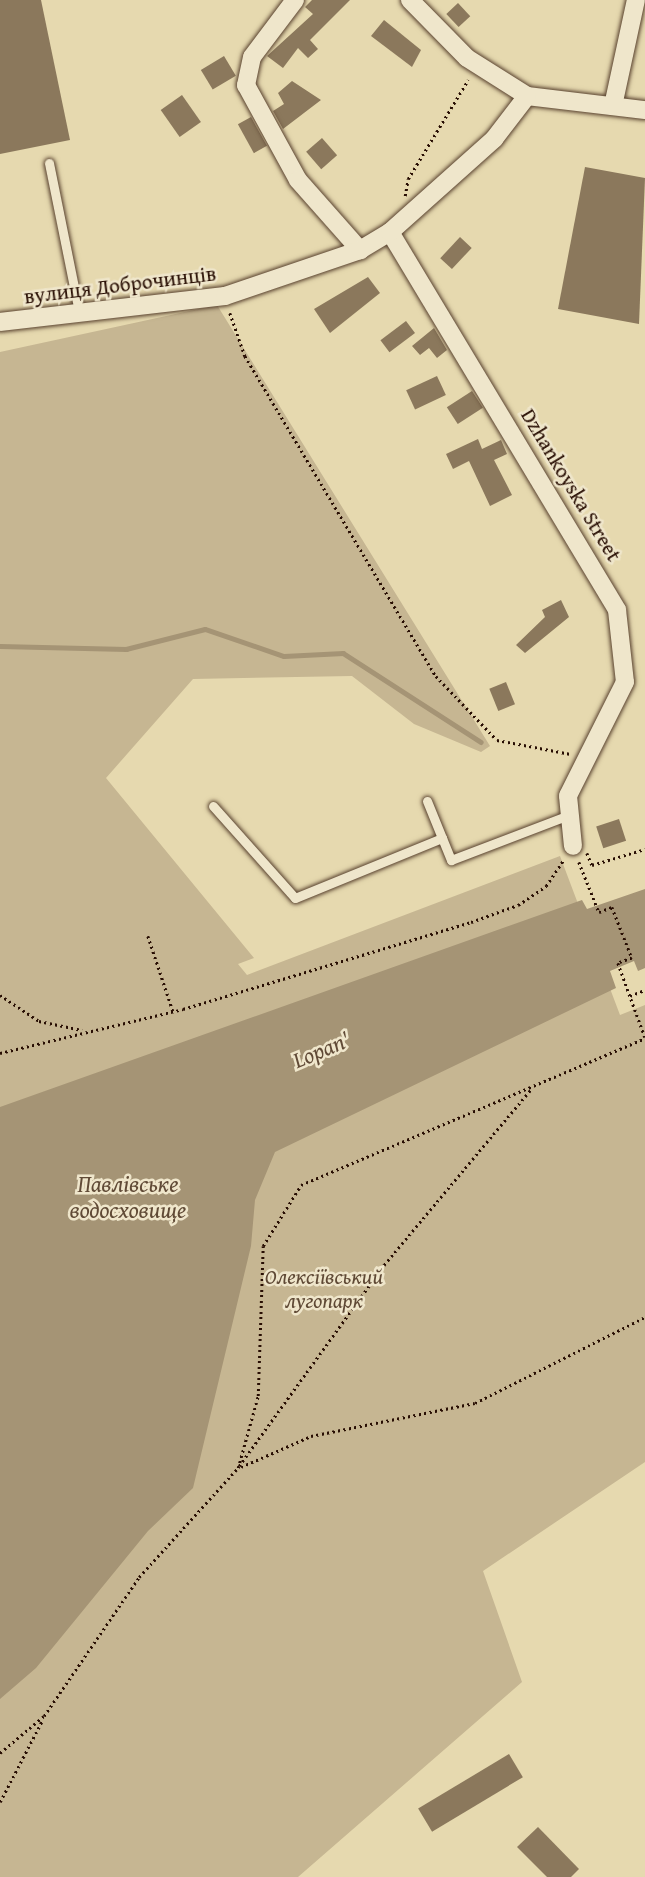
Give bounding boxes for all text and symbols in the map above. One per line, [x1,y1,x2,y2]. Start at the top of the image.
street label: вулиця Доброчинців [23,261,217,309]
street label: Dzhankoyska Street [516,404,626,566]
water label: Lopan' [289,1026,353,1074]
water label: Павлівське водосховище [70,1170,186,1224]
park label: Олексіївський лугопарк [265,1264,383,1314]

